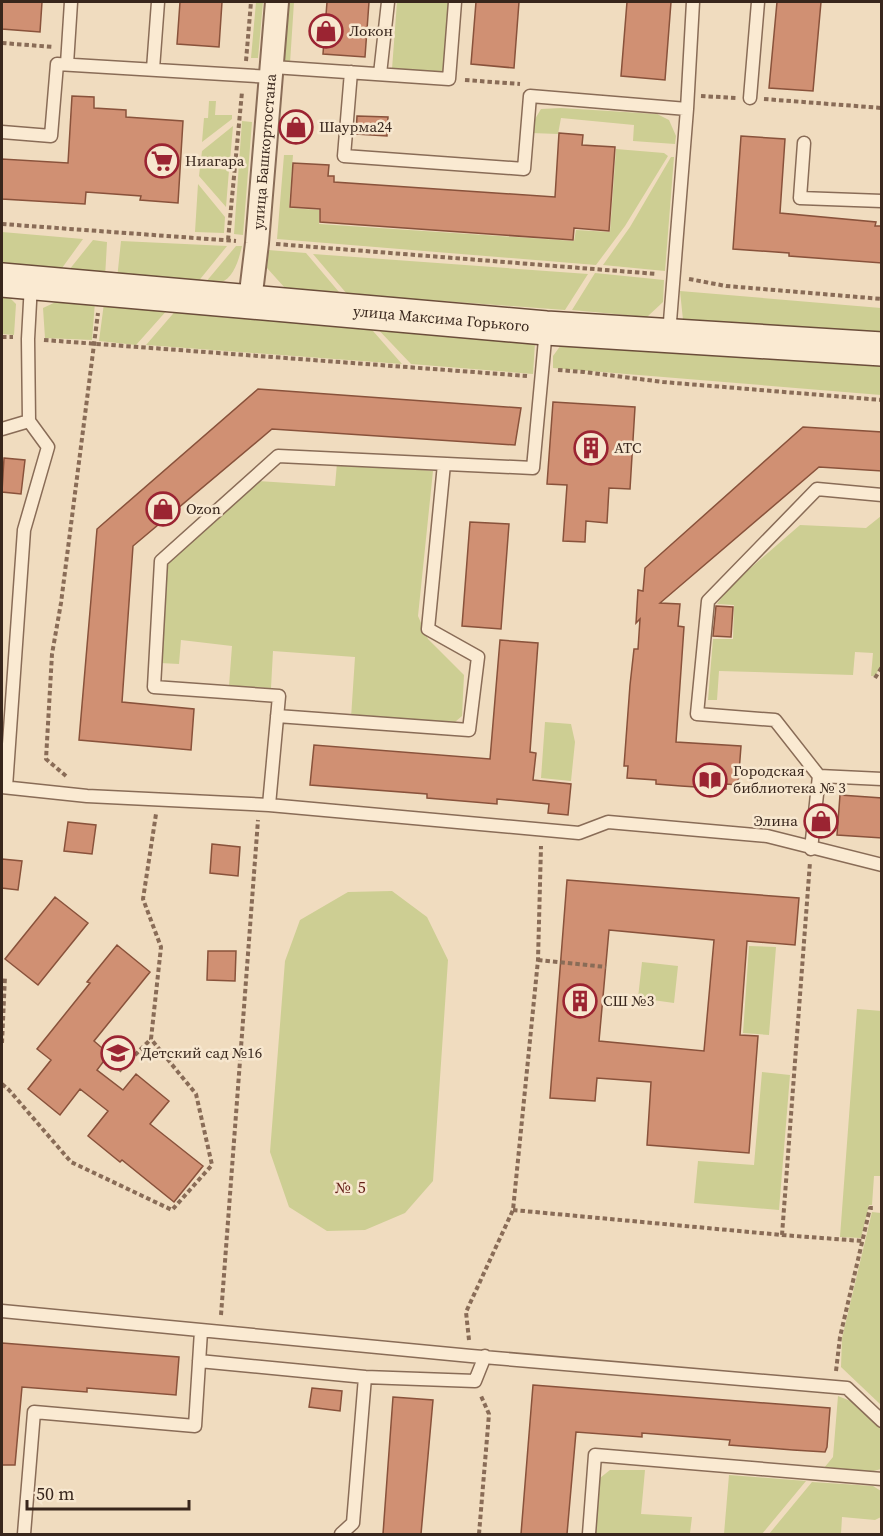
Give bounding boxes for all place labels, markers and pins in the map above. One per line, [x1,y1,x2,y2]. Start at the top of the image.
shop icon: Локон [308,13,344,49]
place label: Локон [349,20,393,41]
shop icon: Шаурма24 [278,109,314,145]
place label: Шаурма24 [319,116,393,137]
supermarket icon: Ниагара [144,143,180,179]
place label: Ниагара [185,150,245,171]
building icon: АТС [573,430,609,466]
place label: АТС [614,437,641,458]
shop icon: Ozon [145,491,181,527]
place label: Ozon [186,498,221,519]
place label: Городская библиотека № 3 [733,760,846,798]
library icon: Городская библиотека № 3 [692,762,728,798]
shop icon: Элина [803,803,839,839]
place label: Элина [754,810,798,831]
building icon: СШ №3 [562,983,598,1019]
place label: СШ №3 [603,990,654,1011]
school or university icon: Детский сад №16 [100,1035,136,1071]
place label: Детский сад №16 [141,1042,262,1063]

